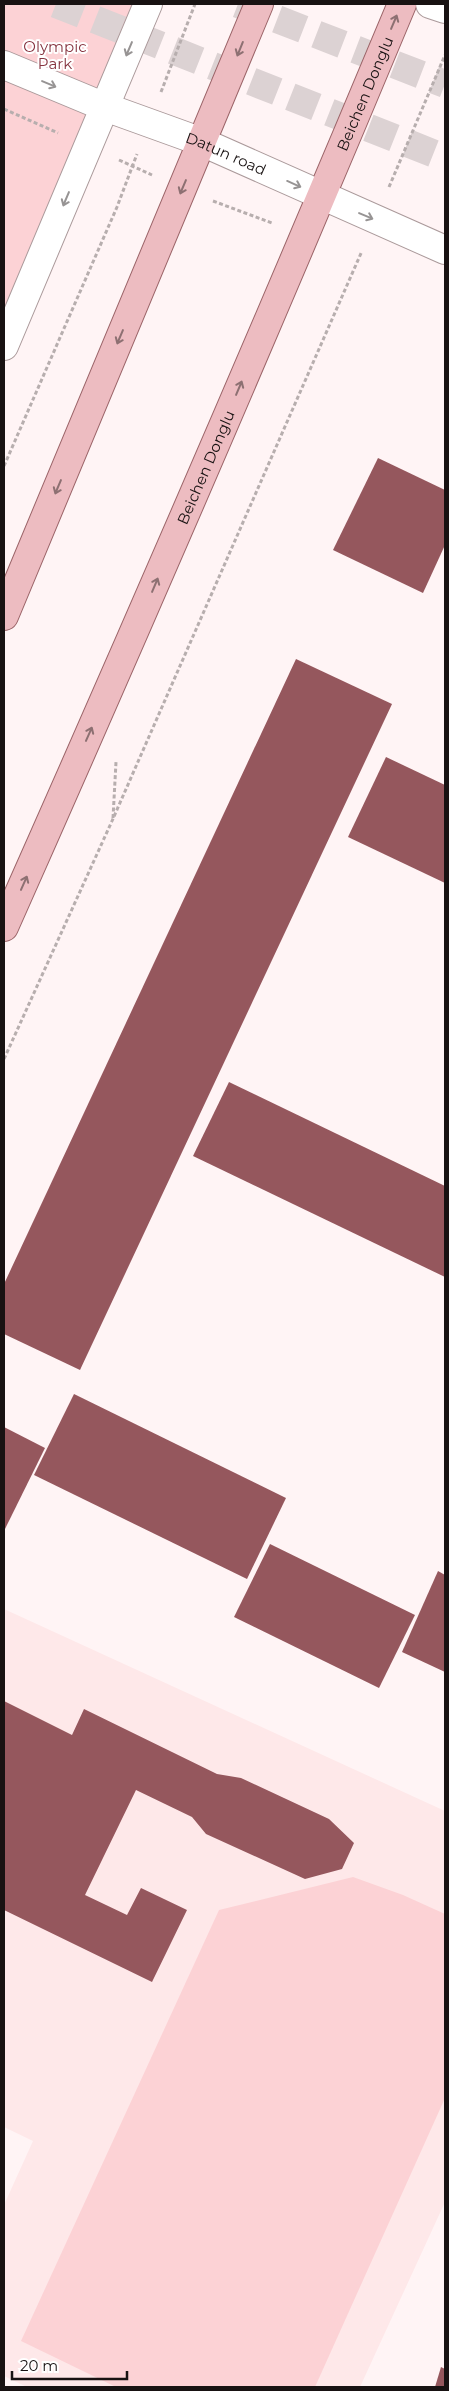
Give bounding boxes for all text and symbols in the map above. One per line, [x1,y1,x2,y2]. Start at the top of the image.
one-way arrow [390,15,399,30]
street label: Beichen Donglu [332,34,397,154]
park label: Olympic Park [23,37,87,73]
one-way arrow [124,41,133,56]
one-way arrow [235,41,245,56]
one-way arrow [41,79,56,89]
street label: Datun road [183,128,269,179]
one-way arrow [177,179,187,194]
one-way arrow [286,180,301,190]
one-way arrow [61,191,70,206]
one-way arrow [359,212,374,221]
one-way arrow [115,329,125,344]
one-way arrow [235,381,245,396]
street label: Beichen Donglu [172,407,238,527]
one-way arrow [52,479,62,494]
one-way arrow [150,578,160,593]
one-way arrow [85,727,95,742]
one-way arrow [19,876,29,891]
scale bar [12,2348,128,2380]
text: 20 m [20,2356,58,2375]

